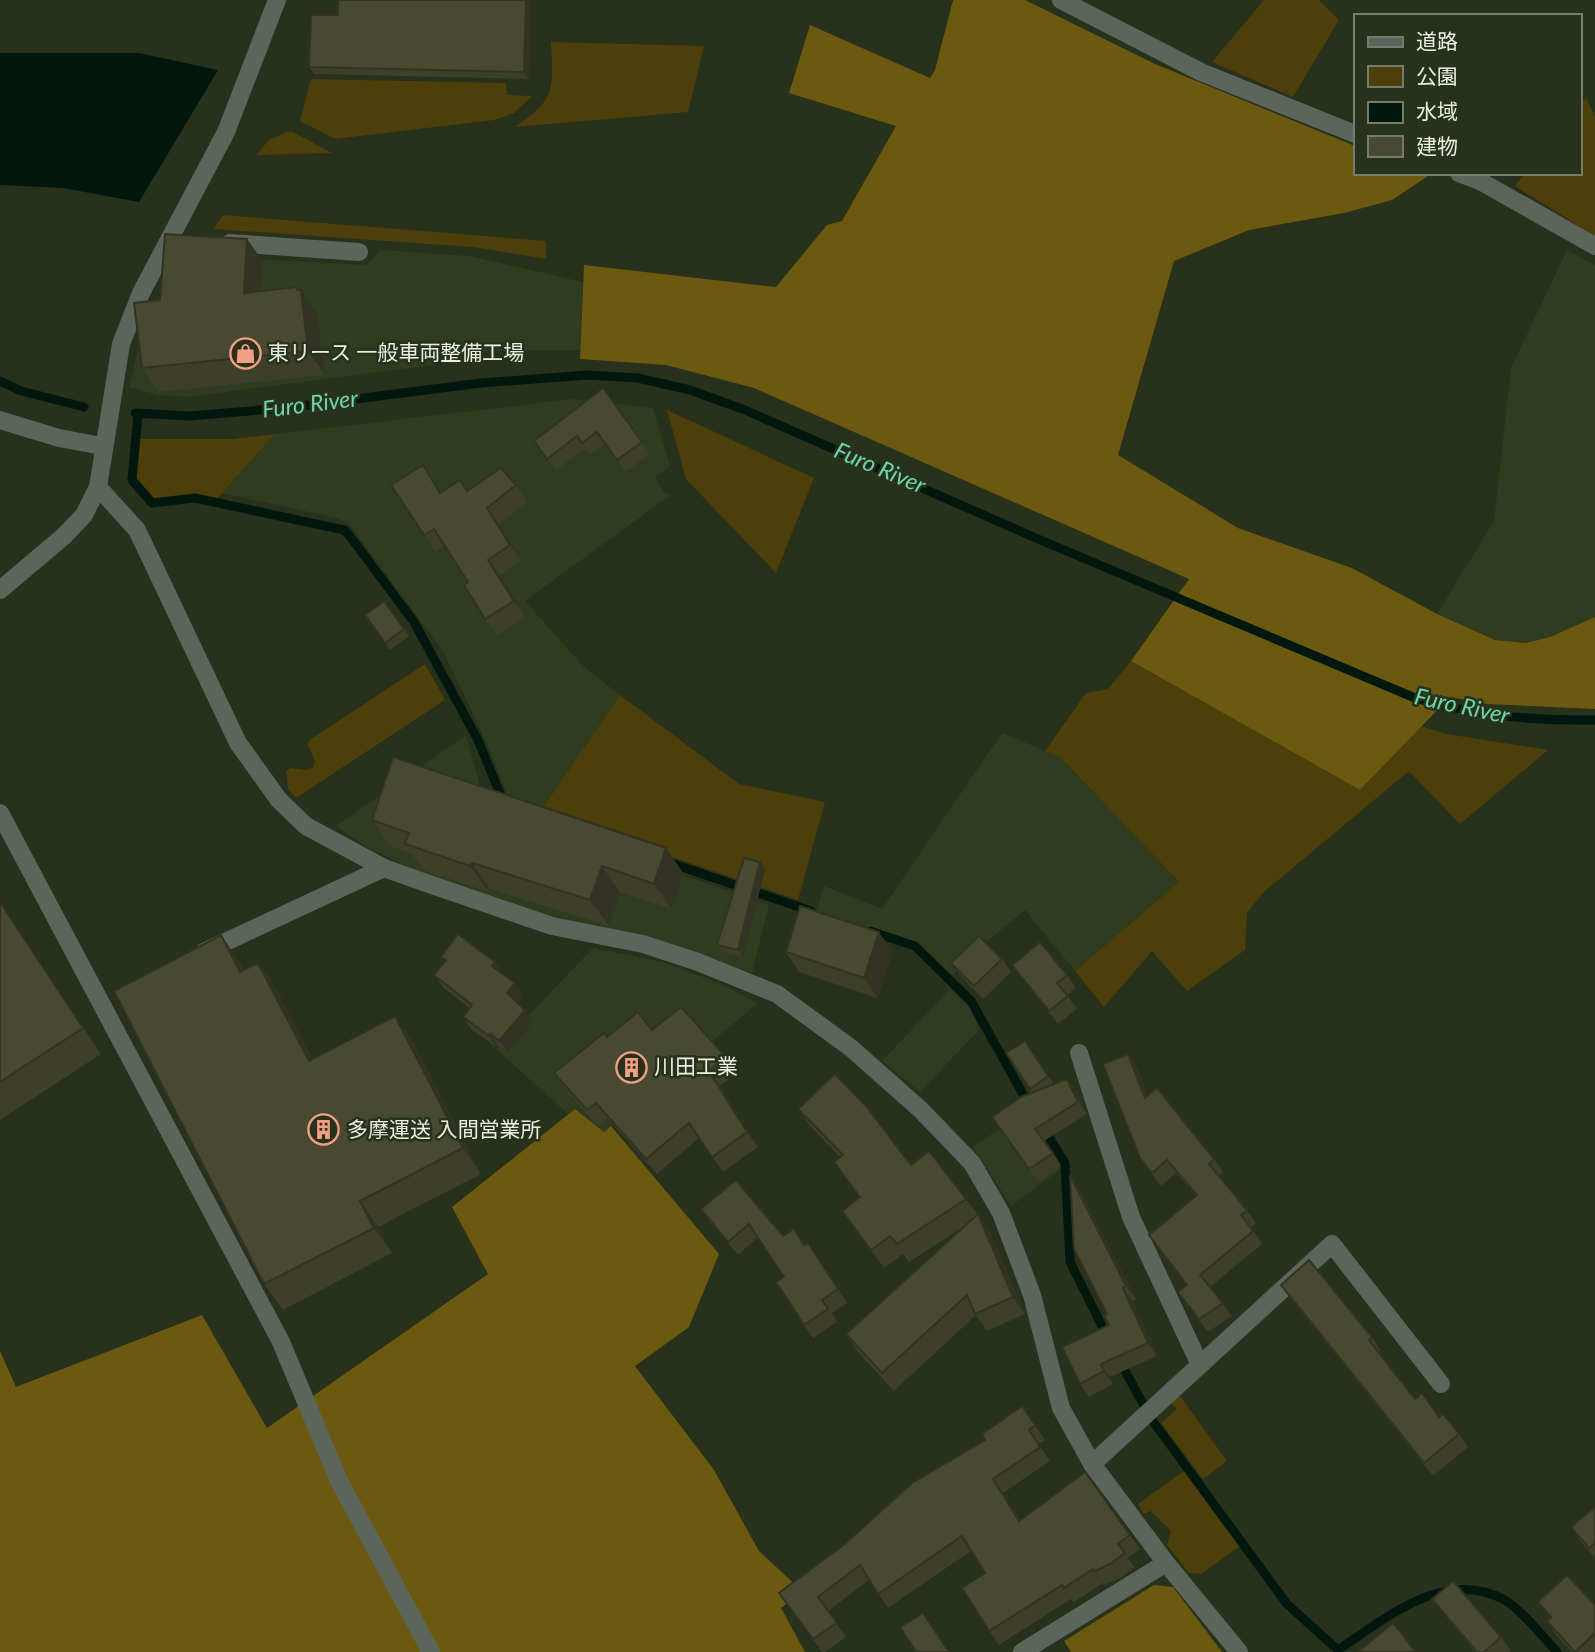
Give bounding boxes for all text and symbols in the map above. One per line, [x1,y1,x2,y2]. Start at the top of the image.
legend [1354,14,1581,175]
text: 道路 [1416,28,1458,53]
text: 公園 [1416,63,1458,88]
text: 水域 [1416,98,1458,123]
text: 建物 [1416,133,1458,158]
shop icon: 東リース 一般車両整備工場 [228,336,262,370]
place label: 東リース 一般車両整備工場 [268,339,524,364]
water label: Furo River [260,383,361,423]
water label: Furo River [831,435,931,499]
water label: Furo River [1412,681,1513,729]
building icon: 川田工業 [614,1050,648,1084]
place label: 川田工業 [654,1053,738,1078]
building icon: 多摩運送 入間営業所 [307,1113,341,1147]
place label: 多摩運送 入間営業所 [347,1116,541,1141]

